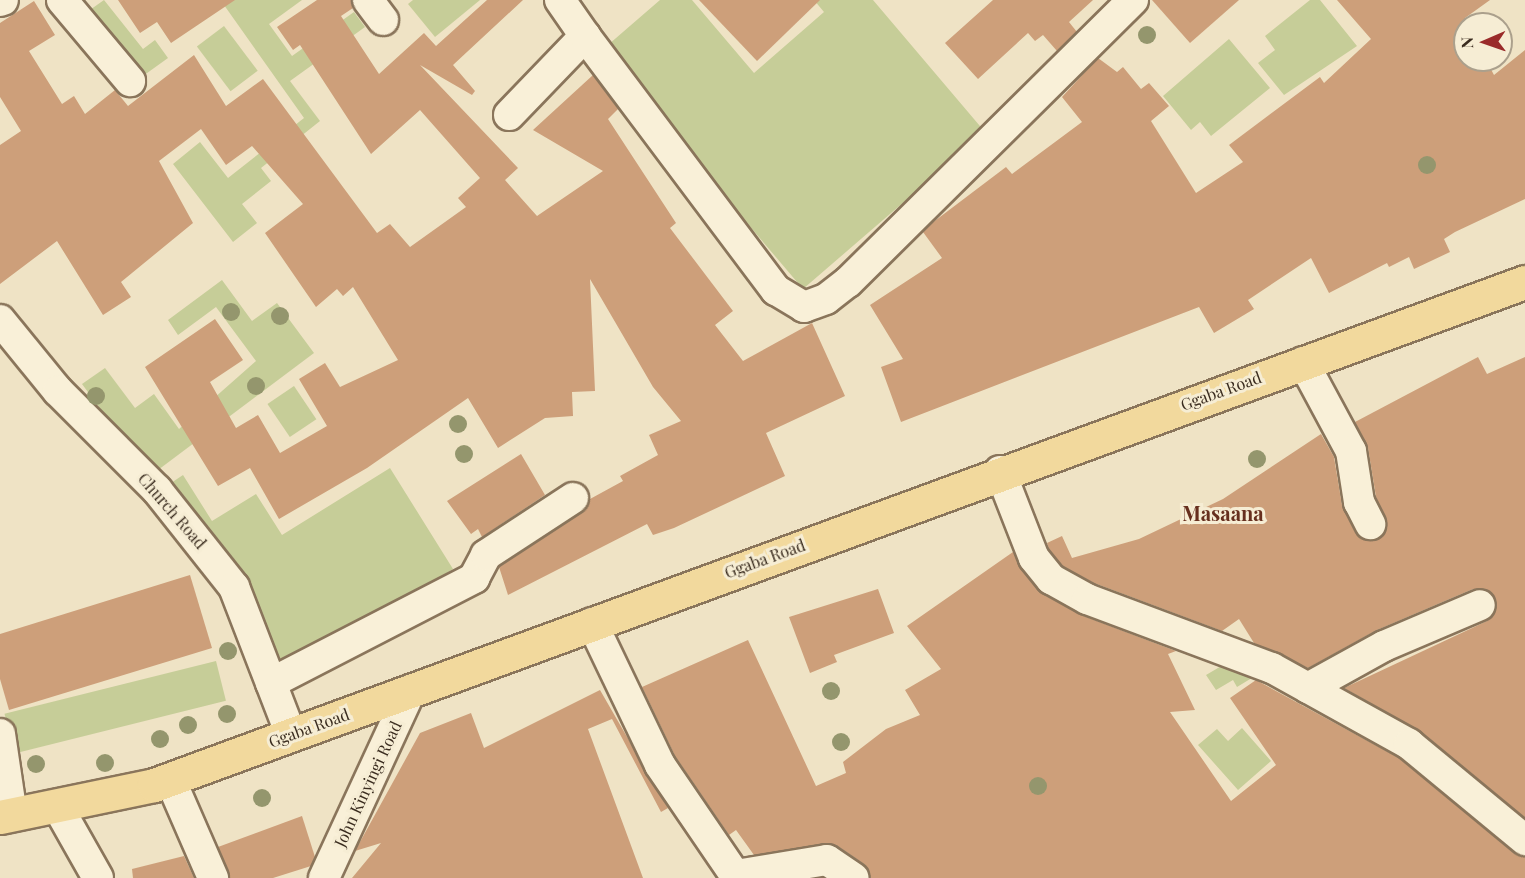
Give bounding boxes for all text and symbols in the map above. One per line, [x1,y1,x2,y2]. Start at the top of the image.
north arrow [1453,12,1513,72]
text: N [1456,36,1477,49]
street label: Ggaba Road [1178,367,1264,415]
street label: Church Road [134,469,210,553]
district label: Masaana [1182,500,1264,524]
street label: Ggaba Road [722,535,808,583]
street label: Ggaba Road [266,704,352,752]
street label: John Kinyingi Road [330,718,406,850]

